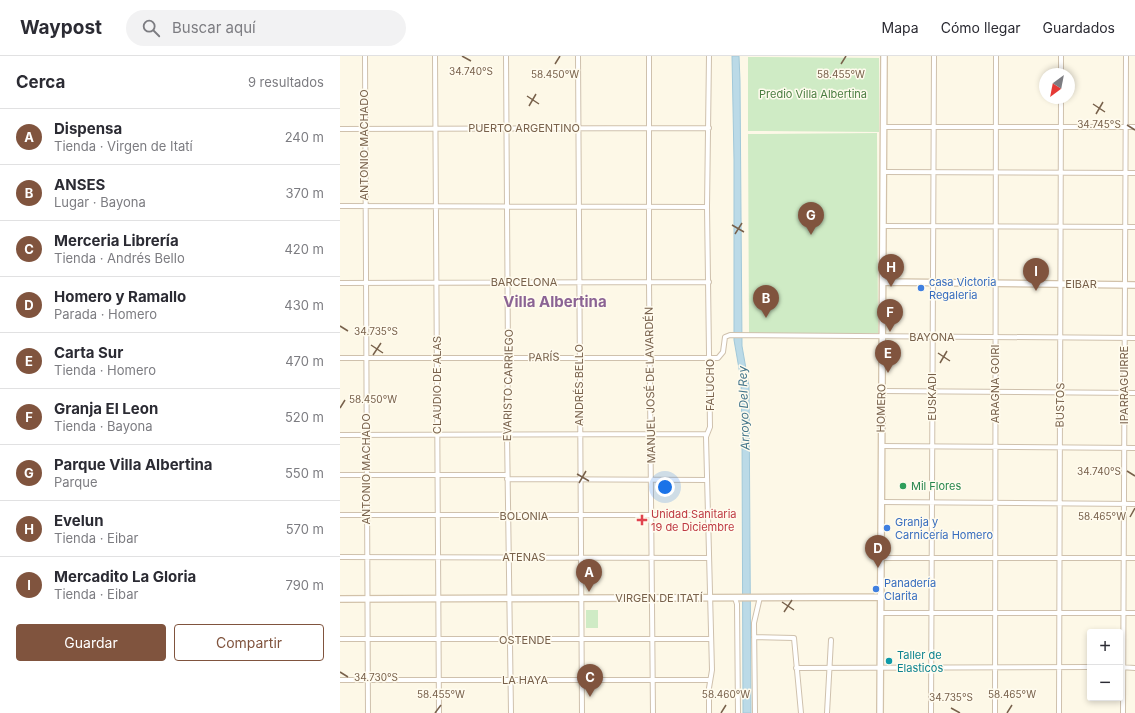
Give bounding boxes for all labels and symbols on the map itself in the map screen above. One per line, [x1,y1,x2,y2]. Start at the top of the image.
text: 34.740°S [449,65,493,77]
text: 58.450°W [531,68,579,80]
text: 58.455°W [817,68,865,80]
north arrow [1039,68,1075,104]
park label: Predio Villa Albertina [759,87,867,101]
street label: ANTONIO MACHADO [357,89,371,201]
text: 34.745°S [1077,118,1121,130]
street label: PUERTO ARGENTINO [468,121,580,135]
pin: G [798,202,824,235]
pin: H [878,254,904,287]
pin: I [1023,258,1049,291]
street label: BARCELONA [491,275,558,289]
place label: casa Victoria Regaleria [929,275,996,302]
street label: EIBAR [1065,277,1097,291]
marker: casa Victoria Regaleria [916,283,926,293]
pin: B [753,285,779,318]
district label: Villa Albertina [503,292,607,311]
pin: F [877,299,903,332]
street label: MANUEL JOSÉ DE LAVARDÉN [642,307,658,463]
text: 34.735°S [354,325,398,337]
street label: EVARISTO CARRIEGO [500,329,516,441]
street label: BAYONA [909,330,955,344]
street label: CLAUDIO DE ALAS [430,336,444,434]
pin: E [875,340,901,373]
street label: ANDRÉS BELLO [572,344,586,426]
street label: ARAGNA GOIRI [988,345,1002,423]
street label: IPARRAGUIRRE [1117,346,1131,424]
street label: PARÍS [528,350,560,364]
street label: FALUCHO [703,359,717,411]
water label: Arroyo Del Rey [735,365,752,451]
street label: EUSKADI [925,373,939,421]
street label: BUSTOS [1053,383,1067,427]
street label: HOMERO [874,384,888,432]
text: 58.450°W [349,393,397,405]
street label: ANTONIO MACHADO [359,413,373,525]
text: 34.740°S [1077,465,1121,477]
your location [655,477,675,497]
place label: Mil Flores [911,479,961,493]
marker: Mil Flores [898,481,908,491]
place label: Unidad Sanitaria 19 de Diciembre [651,507,736,534]
street label: BOLONIA [500,509,549,523]
text: 58.465°W [1078,510,1126,522]
marker: Unidad Sanitaria 19 de Diciembre [636,514,648,526]
place label: Granja y Carnicería Homero [895,515,993,542]
marker: Granja y Carnicería Homero [882,523,892,533]
pin: D [865,535,891,568]
street label: ATENAS [502,550,546,564]
pin: A [576,559,602,592]
place label: Panadería Clarita [884,576,936,603]
marker: Panadería Clarita [871,584,881,594]
street label: VIRGEN DE ITATÍ [615,591,703,605]
street label: OSTENDE [499,633,551,647]
place label: Taller de Elasticos [897,648,943,675]
marker: Taller de Elasticos [884,656,894,666]
pin: C [577,664,603,697]
text: 34.730°S [354,671,398,683]
street label: LA HAYA [502,673,548,687]
text: 58.455°W [417,688,465,700]
text: 58.460°W [702,688,750,700]
text: 58.465°W [988,688,1036,700]
text: 34.735°S [929,691,973,703]

